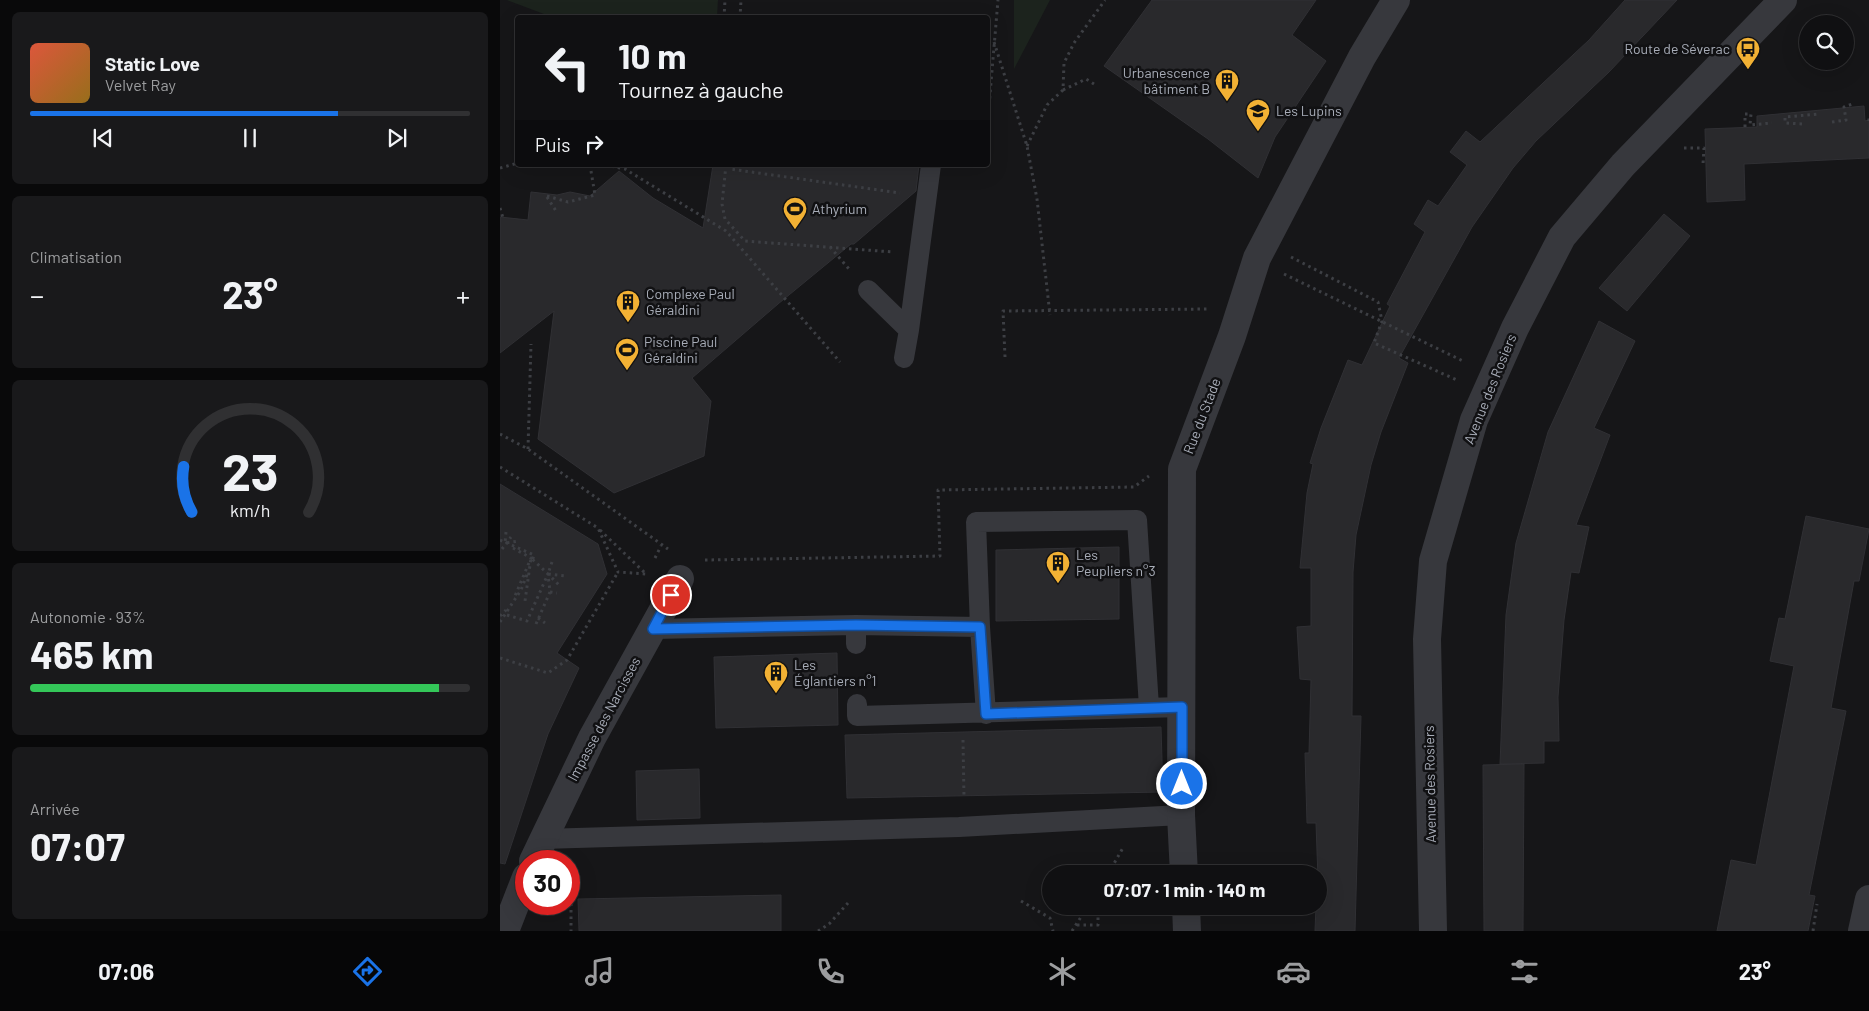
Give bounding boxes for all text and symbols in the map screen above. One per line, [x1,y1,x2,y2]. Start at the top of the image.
map controls [1799,15,1854,70]
button: search [1799,15,1854,70]
text: 10 m [618,34,687,76]
icon: left [535,35,600,100]
bus stop icon: Route de Séverac [1735,36,1761,70]
place label: Route de Séverac [1624,40,1730,57]
text: Static Love [105,52,200,75]
place label: Urbanescence bâtiment B [1123,64,1210,97]
building icon: Urbanescence bâtiment B [1214,68,1240,102]
text: Velvet Ray [105,75,176,94]
text: Tournez à gauche [618,76,784,102]
school or university icon: Les Lupins [1245,98,1271,132]
place label: Les Lupins [1276,102,1342,119]
icon: previous [89,124,117,152]
icon: pause [236,124,264,152]
icon: next [383,124,411,152]
icon: right [580,130,608,158]
text: Puis [535,133,570,156]
sports icon: Athyrium [782,196,808,230]
place label: Athyrium [812,200,867,217]
text: Climatisation [30,247,122,266]
text: 23° [222,271,278,317]
text: − [30,278,44,312]
text: + [456,278,470,312]
place label: Complexe Paul Géraldini [646,285,735,318]
building icon: Complexe Paul Géraldini [615,289,641,323]
street label: Avenue des Rosiers [1460,331,1520,446]
place label: Piscine Paul Géraldini [644,333,717,366]
sports icon: Piscine Paul Géraldini [614,337,640,371]
street label: Rue du Stade [1179,376,1224,456]
text: 23 [222,439,278,501]
text: km/h [230,499,270,521]
place label: Les Peupliers n°3 [1076,546,1156,579]
building icon: Les Peupliers n°3 [1045,550,1071,584]
pin [650,574,692,616]
icon: arrive [657,581,685,609]
text: Autonomie · 93% [30,607,146,626]
text: 465 km [30,631,153,677]
street label: Impasse des Narcisses [564,654,644,784]
place label: Les Églantiers n°1 [794,656,876,689]
building icon: Les Églantiers n°1 [763,660,789,694]
street label: Avenue des Rosiers [1420,725,1439,843]
position arrow [1155,757,1207,809]
text: Arrivée [30,799,80,818]
text: 07:07 [30,823,125,869]
speed limit sign: 30 [515,850,580,915]
text: 07:07 · 1 min · 140 m [1104,878,1265,901]
icon: directions [350,954,385,989]
icon: music [582,954,617,989]
icon: phone [813,954,848,989]
icon: climate [1045,954,1080,989]
icon: car [1276,954,1311,989]
icon: filters [1507,954,1542,989]
text: 07:06 [98,958,154,984]
text: 23° [1739,958,1771,984]

